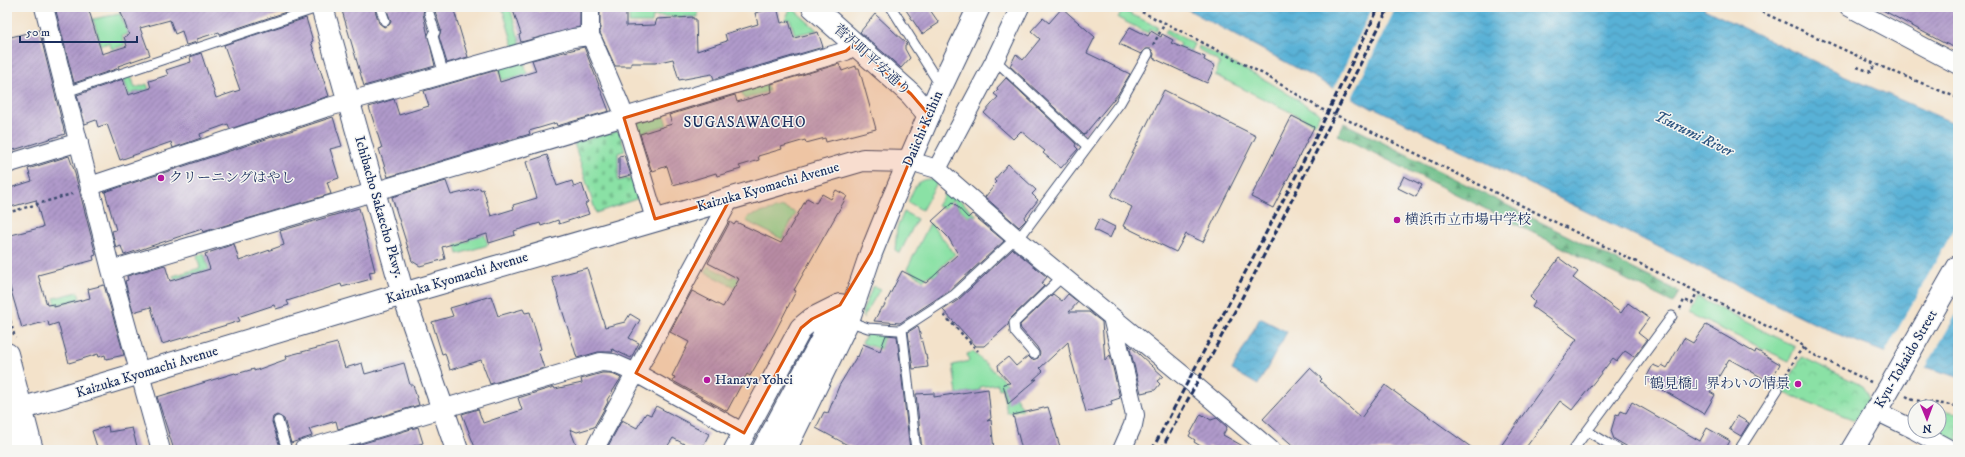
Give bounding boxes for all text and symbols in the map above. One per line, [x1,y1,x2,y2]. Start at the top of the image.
scale bar [20,18,137,44]
street label: 菅沢町平安通り [830,21,914,99]
text: 50 m [26,25,50,40]
street label: Daiichi Keihin [899,88,947,170]
water label: Tsurumi River [1652,107,1738,162]
district label: SUGASAWACHO [683,113,807,132]
street label: Ichibacho Sakaecho Pkwy. [350,134,408,280]
street label: Kaizuka Kyomachi Avenue [695,158,842,216]
place label: クリーニングはやし [169,169,295,187]
marker: クリーニングはやし [156,173,166,183]
place label: 横浜市立市場中学校 [1405,211,1531,229]
marker: 横浜市立市場中学校 [1392,215,1402,225]
street label: Kaizuka Kyomachi Avenue [384,248,530,308]
street label: Kyu-Tokaido Street [1871,306,1942,411]
street label: Kaizuka Kyomachi Avenue [74,342,220,402]
place label: Hanaya Yohei [715,371,793,389]
marker: Hanaya Yohei [702,375,712,385]
place label: 「鶴見橋」界わいの情景 [1636,375,1790,393]
marker: 「鶴見橋」界わいの情景 [1793,379,1803,389]
north arrow [1907,399,1947,439]
text: N [1923,421,1932,435]

